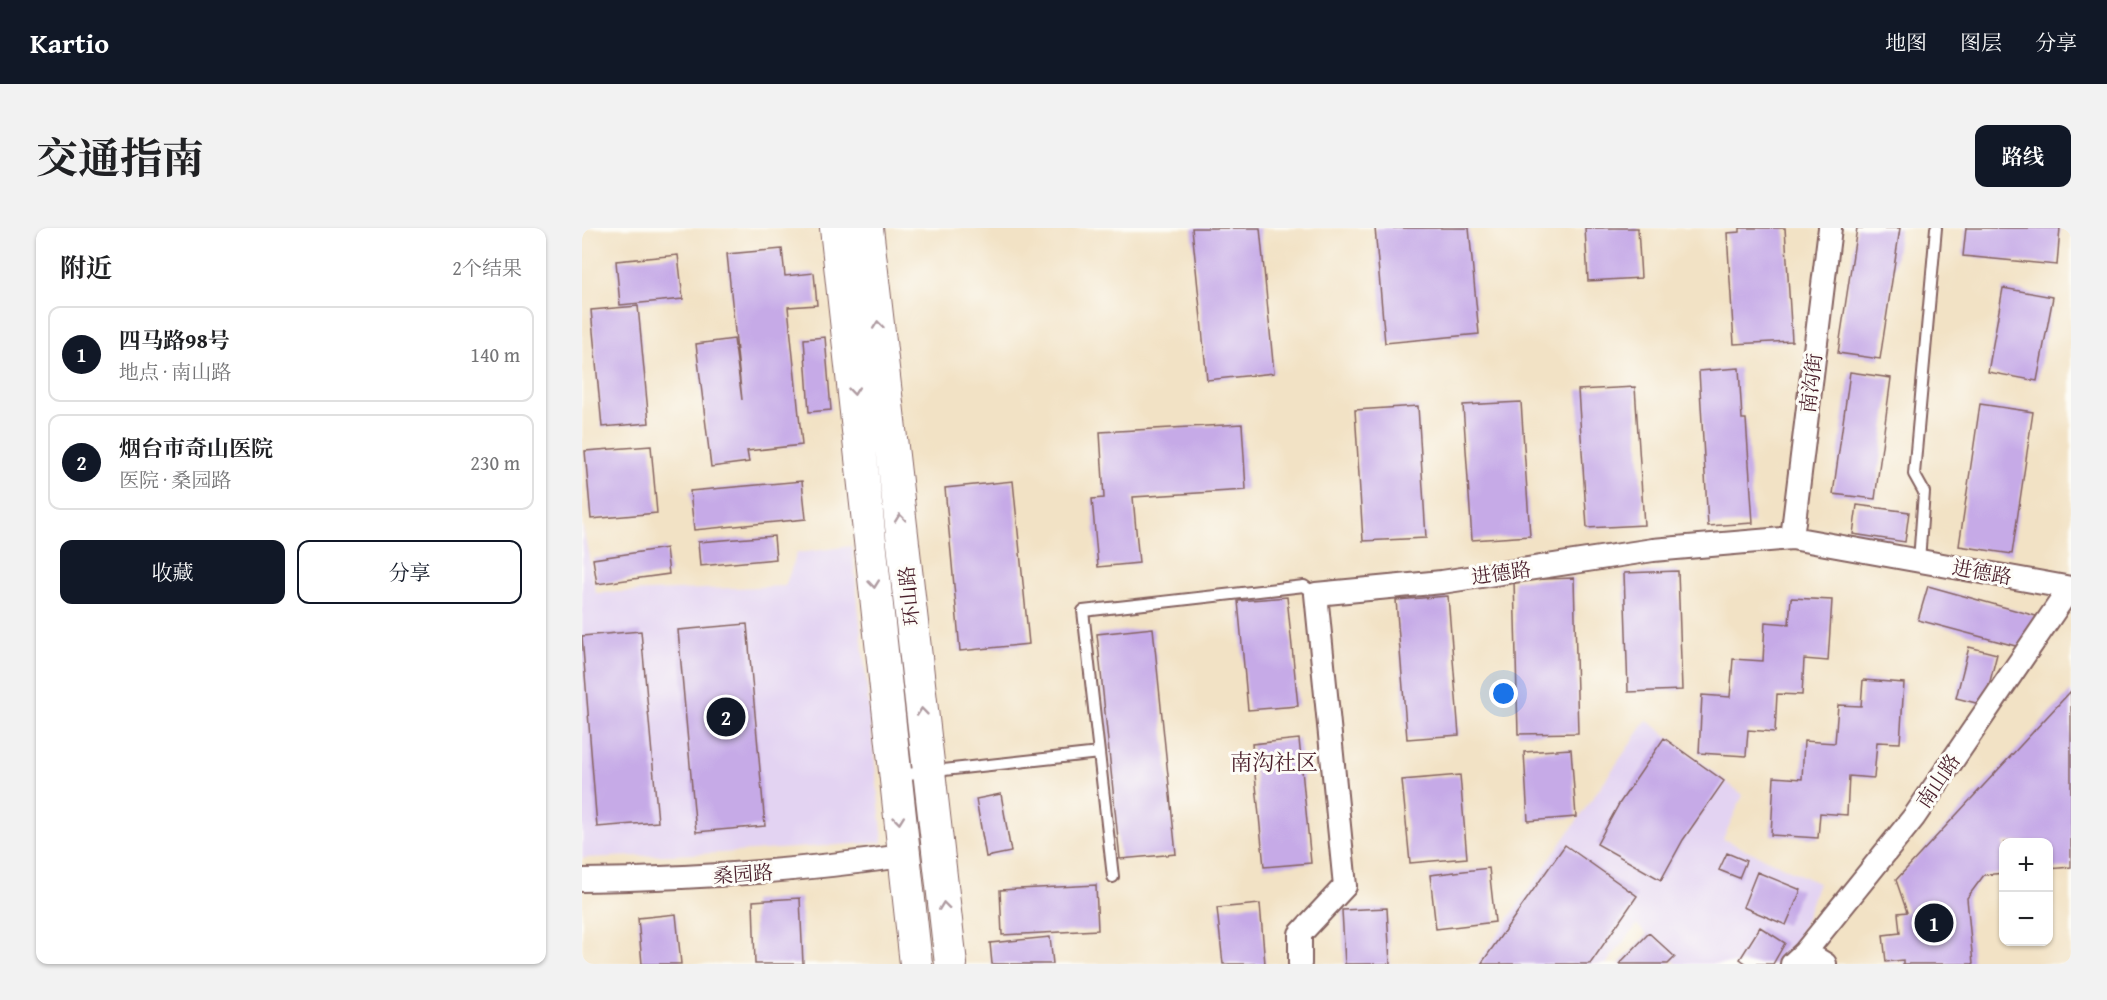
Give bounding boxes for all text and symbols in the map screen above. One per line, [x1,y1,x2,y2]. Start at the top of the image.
text: Kartio [30,22,109,63]
text: 地图 [1885,27,1927,58]
text: 图层 [1960,27,2002,58]
text: 分享 [2035,27,2077,58]
button: 路线 [1975,125,2071,187]
text: 交通指南 [36,127,204,188]
text: 附近 [60,248,112,287]
text: 2个结果 [452,253,522,282]
one-way arrow [872,320,885,329]
text: 四马路98号 [119,324,230,356]
text: 1 [76,340,87,369]
text: 140 m [470,340,520,369]
street label: 南沟街 [1792,351,1829,414]
text: 地点 · 南山路 [119,357,231,386]
one-way arrow [847,386,859,395]
text: 烟台市奇山医院 [119,432,273,464]
text: 2 [76,448,87,477]
text: 230 m [470,448,520,477]
text: 医院 · 桑园路 [119,465,231,494]
one-way arrow [894,514,907,523]
button: 收藏 [60,540,285,604]
button: 分享 [297,540,522,604]
street label: 进德路 [1950,552,2014,591]
street label: 进德路 [1469,554,1533,591]
street label: 环山路 [891,565,926,627]
one-way arrow [867,580,880,589]
your location [1489,679,1518,708]
pin: 2 [706,694,746,740]
one-way arrow [916,708,929,717]
district label: 南沟社区 [1230,746,1318,778]
street label: 南山路 [1909,748,1966,814]
one-way arrow [892,816,905,825]
map controls [1999,838,2053,946]
button: + [1999,838,2053,892]
street label: 桑园路 [712,857,774,890]
button: − [1999,892,2053,946]
pin: 1 [1914,900,1954,946]
one-way arrow [938,901,951,910]

